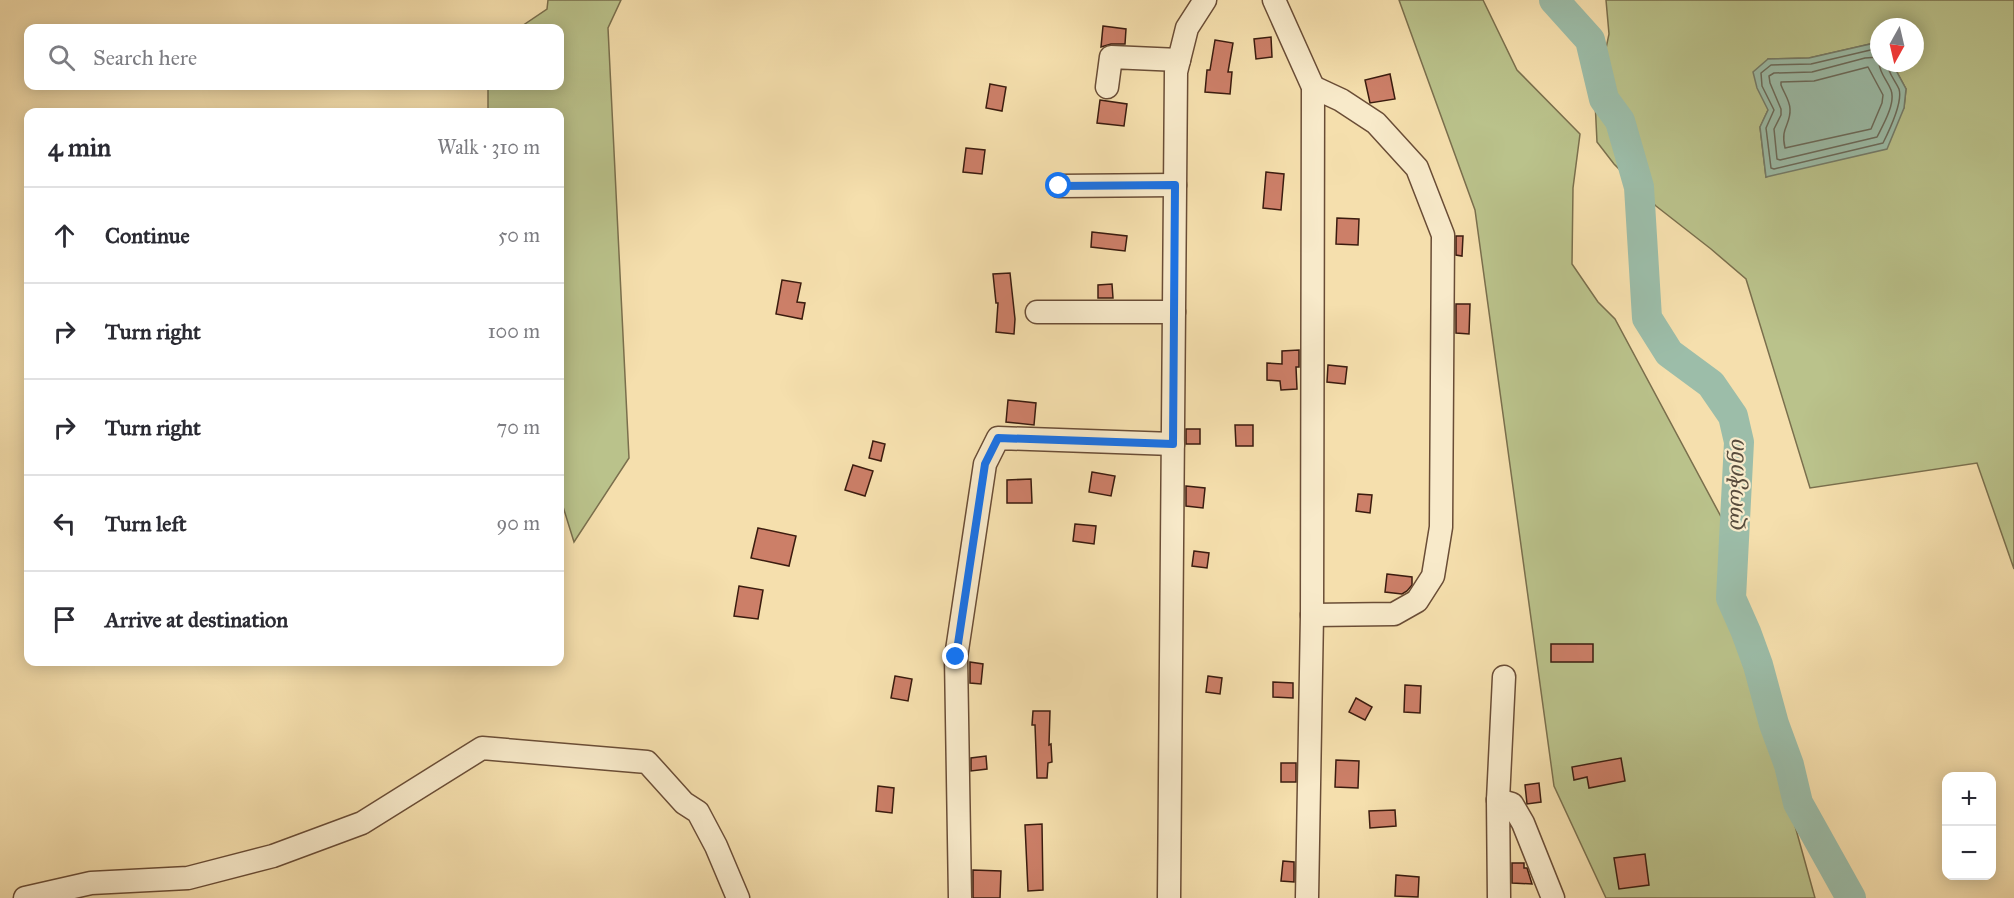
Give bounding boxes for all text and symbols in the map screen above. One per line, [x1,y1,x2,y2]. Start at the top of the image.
north arrow [1870,18,1924,72]
search box [24,24,564,90]
icon: search [45,41,78,74]
text: Search here [93,44,197,71]
text: 4 min [48,131,111,163]
text: Walk · 310 m [437,135,540,159]
route start [1045,172,1071,198]
icon: ahead [48,219,81,252]
text: Continue [105,222,190,249]
text: 50 m [498,223,540,247]
icon: right [48,315,81,348]
text: Turn right [105,318,201,345]
text: 100 m [488,319,540,343]
icon: right [48,411,81,444]
text: Turn right [105,414,201,441]
text: 70 m [497,415,540,439]
water label: ლოჭინი [1721,438,1750,532]
icon: left [48,507,81,540]
text: Turn left [105,510,187,537]
text: 90 m [497,511,540,535]
icon: arrive [48,603,81,636]
text: Arrive at destination [105,606,288,633]
route end [942,643,968,669]
map controls [1942,772,1996,880]
button: + [1942,772,1996,826]
button: − [1942,826,1996,880]

